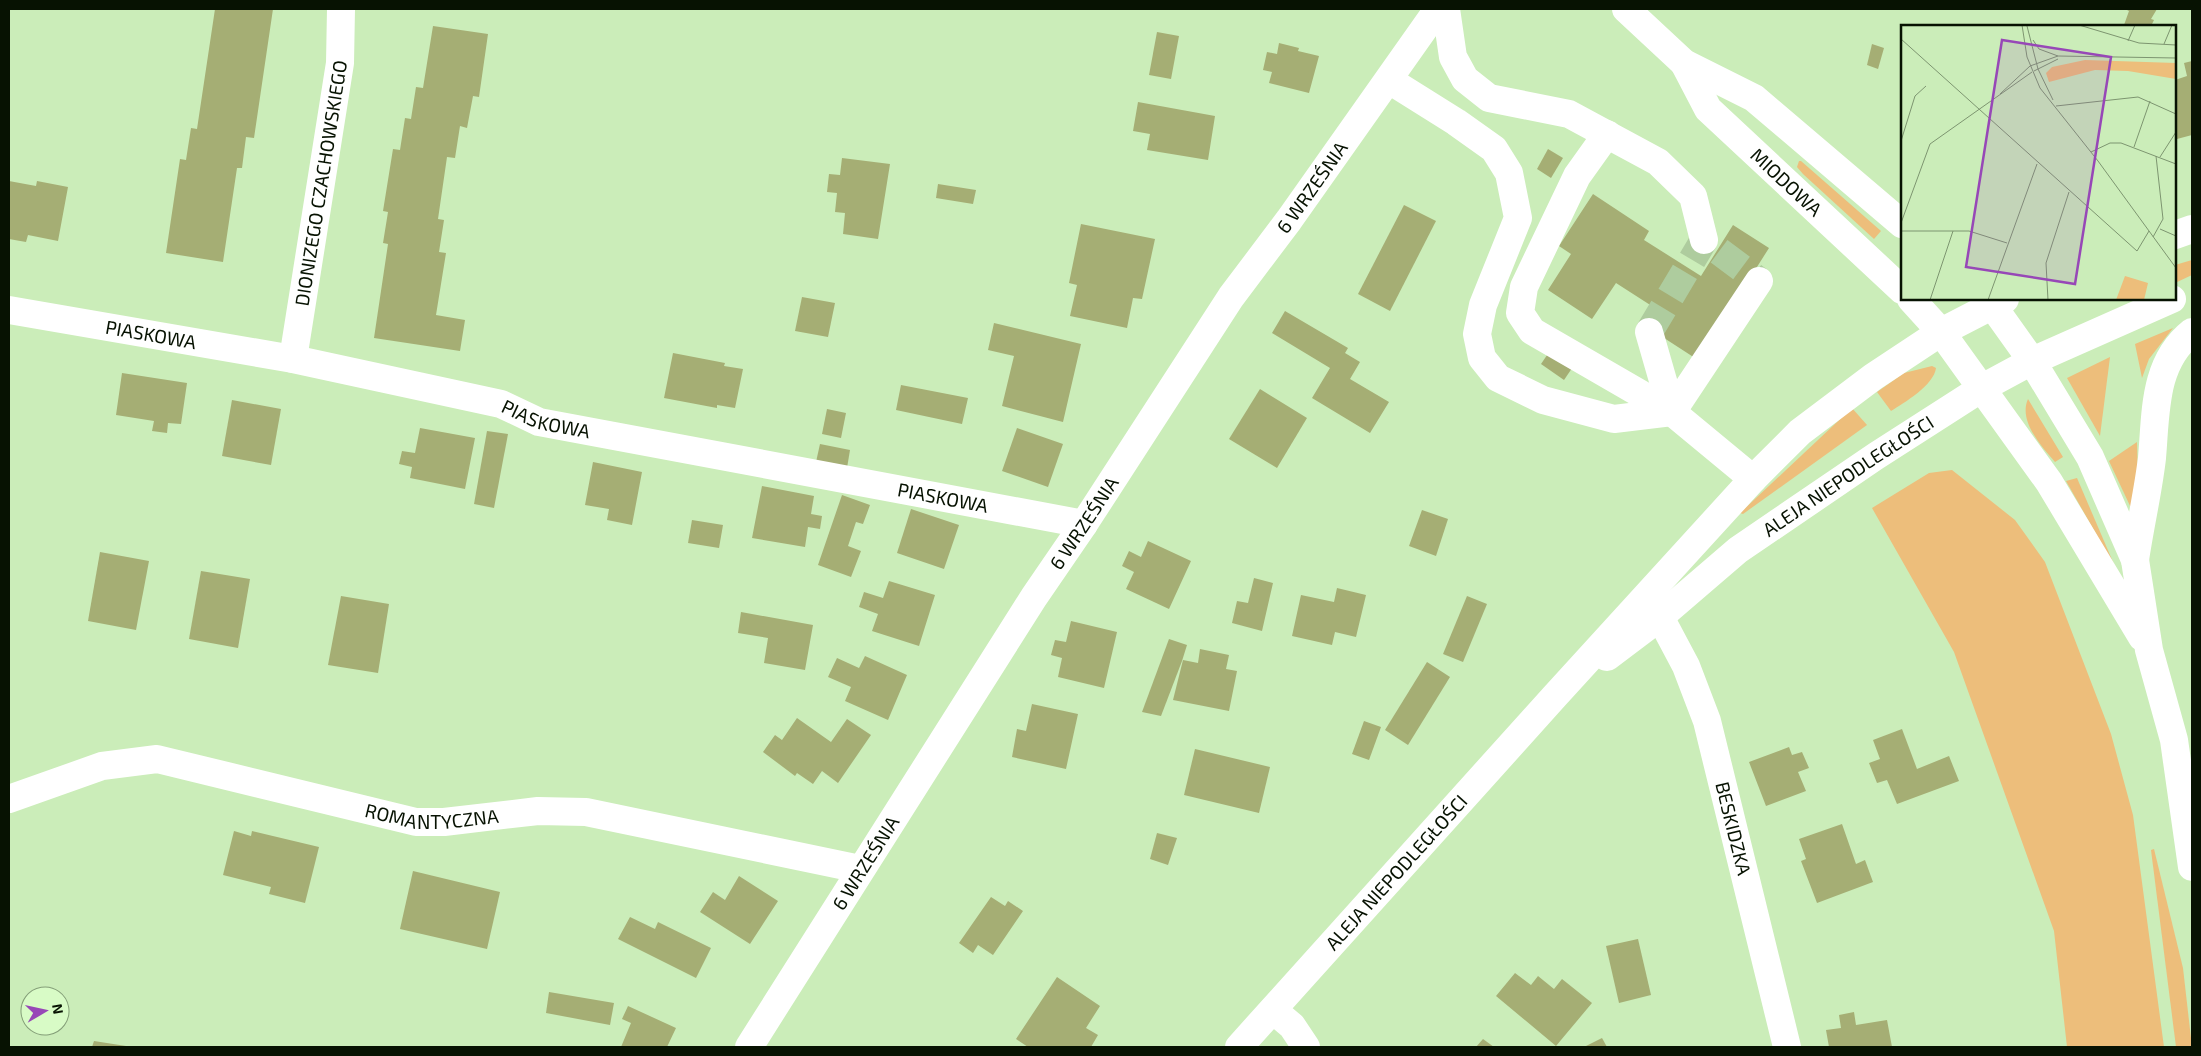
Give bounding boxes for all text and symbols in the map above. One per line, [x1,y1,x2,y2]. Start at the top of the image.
inset map [1901,25,2176,300]
street label: DIONIZEGO CZACHOWSKIEGO [290,59,351,308]
street label: 6 WRZEŚNIA [1271,137,1352,237]
street label: MIODOWA [1746,143,1827,221]
street label: PIASKOWA [104,315,198,353]
street label: PIASKOWA [498,394,592,442]
street label: ALEJA NIEPODLEGŁOŚCI [1758,410,1938,541]
street label: 6 WRZEŚNIA [1044,472,1123,574]
street label: PIASKOWA [896,477,990,517]
street label: BESKIDZKA [1711,779,1756,878]
street label: ALEJA NIEPODLEGŁOŚCI [1320,790,1472,954]
street label: ROMANTYCZNA [363,798,500,833]
street label: 6 WRZEŚNIA [827,811,904,914]
north arrow [20,986,70,1036]
text: N [49,1003,68,1015]

